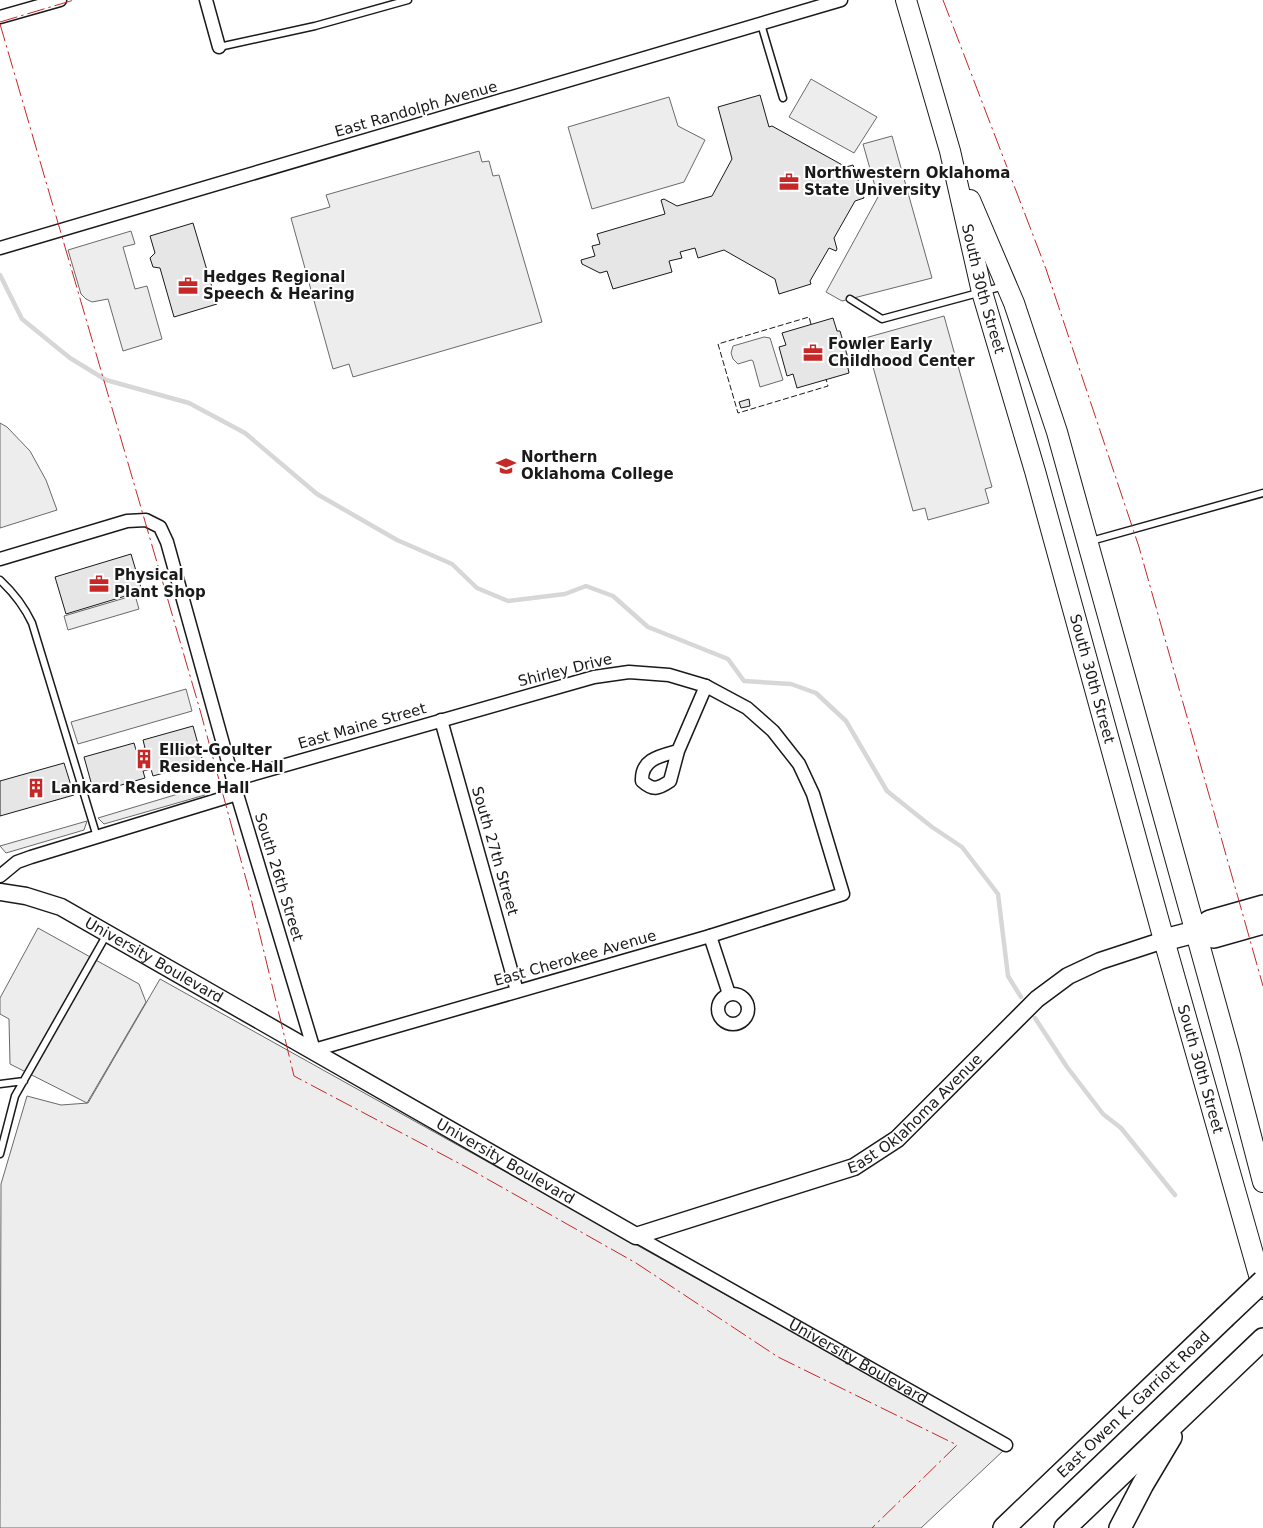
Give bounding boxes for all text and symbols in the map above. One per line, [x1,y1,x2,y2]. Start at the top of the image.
street label: East Randolph Avenue [333,77,499,141]
place label: Northwestern Oklahoma State University [804,164,1010,199]
office icon: Northwestern Oklahoma State University [778,171,800,193]
street label: South 30th Street [958,222,1009,356]
place label: Hedges Regional Speech & Hearing [203,268,355,303]
office icon: Hedges Regional Speech & Hearing [177,275,199,297]
place label: Fowler Early Childhood Center [828,335,975,370]
office icon: Fowler Early Childhood Center [802,342,824,364]
place label: Northern Oklahoma College [521,448,674,483]
school or university icon: Northern Oklahoma College [495,455,517,477]
place label: Physical Plant Shop [114,566,206,601]
office icon: Physical Plant Shop [88,573,110,595]
street label: South 30th Street [1066,612,1119,746]
street label: Shirley Drive [516,650,614,690]
street label: East Maine Street [296,699,428,753]
place label: Elliot-Goulter Residence Hall [159,741,284,776]
building icon: Elliot-Goulter Residence Hall [133,748,155,770]
building icon: Lankard Residence Hall [25,777,47,799]
place label: Lankard Residence Hall [51,779,249,797]
street label: South 27th Street [468,785,522,918]
street label: South 26th Street [251,811,307,943]
street label: University Boulevard [82,913,226,1007]
street label: East Cherokee Avenue [492,926,658,990]
street label: South 30th Street [1174,1002,1227,1136]
street label: East Oklahoma Avenue [845,1050,986,1177]
street label: University Boulevard [433,1115,578,1208]
street label: University Boulevard [785,1315,931,1408]
street label: East Owen K. Garriott Road [1053,1327,1214,1482]

